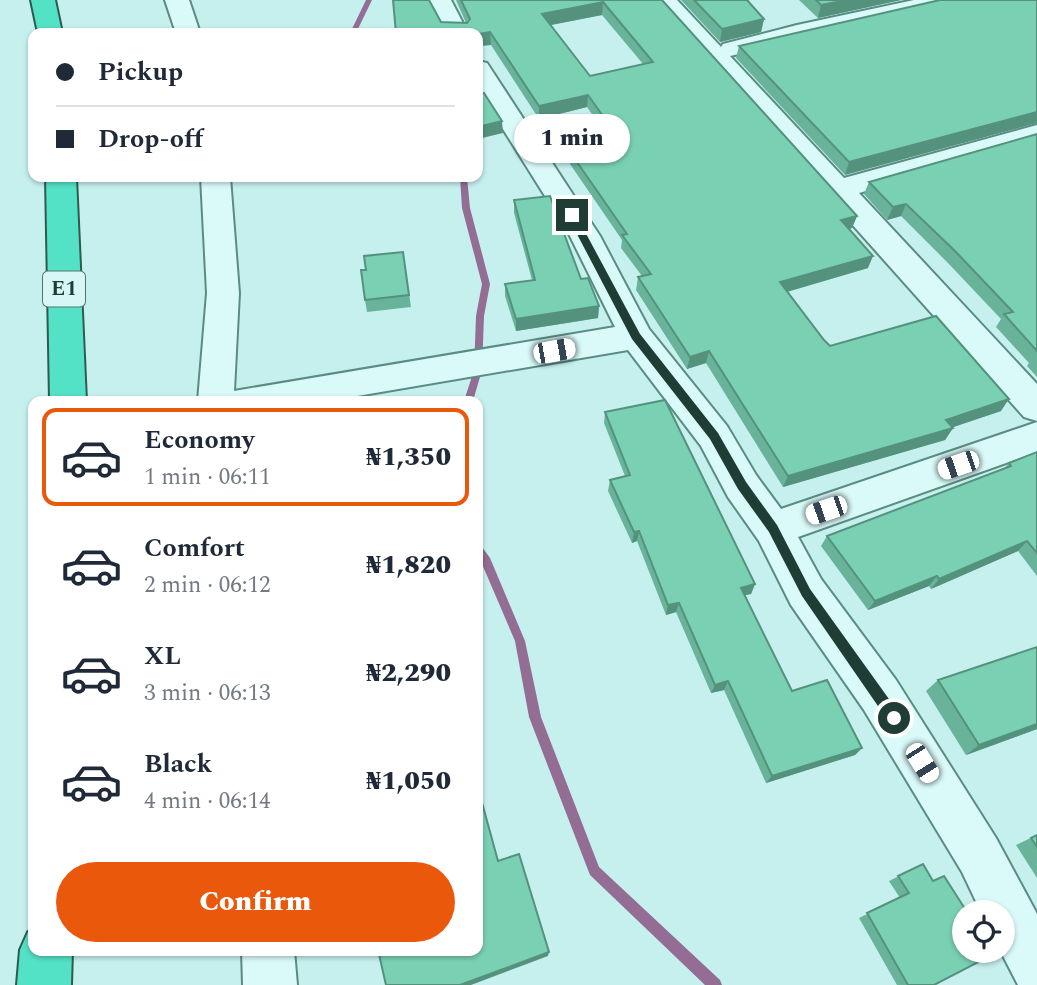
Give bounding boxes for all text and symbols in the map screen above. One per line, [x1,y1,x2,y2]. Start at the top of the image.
text: Pickup [98,52,183,92]
callout: 1 min [514,114,630,162]
text: Drop-off [98,119,203,159]
text: 1 min [540,121,604,156]
route end [556,199,588,231]
road number: E1 [43,272,85,306]
car [532,337,577,365]
text: Economy [144,420,254,460]
icon: car [60,426,123,489]
text: ₦1,350 [366,437,451,477]
car [935,448,982,482]
text: 1 min · 06:11 [144,460,271,495]
car [803,493,850,527]
text: Comfort [144,528,245,568]
icon: car [60,534,123,597]
text: ₦1,820 [366,545,451,585]
text: 2 min · 06:12 [144,568,271,603]
text: XL [144,636,181,676]
icon: car [60,642,123,705]
text: ₦2,290 [366,653,451,693]
text: 3 min · 06:13 [144,676,271,711]
route start [878,702,910,734]
car [902,740,943,786]
text: Black [144,744,212,784]
icon: car [60,750,123,813]
text: ₦1,050 [366,761,451,801]
text: 4 min · 06:14 [144,784,271,819]
button: Confirm [56,862,455,942]
map controls [952,900,1015,963]
button: locate [952,900,1015,963]

